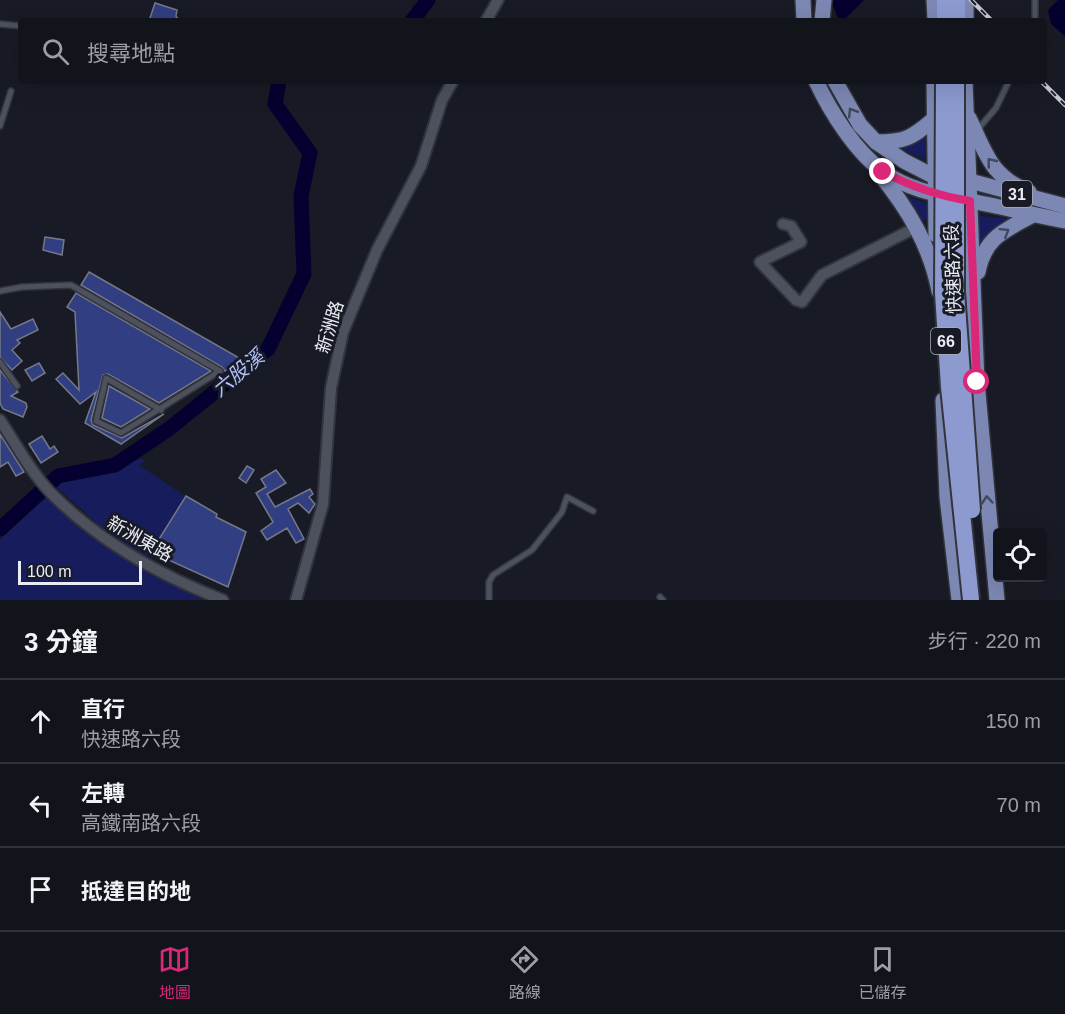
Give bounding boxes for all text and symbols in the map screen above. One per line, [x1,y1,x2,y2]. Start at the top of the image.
search box [18,18,1047,84]
icon: search [39,35,72,68]
text: 搜尋地點 [87,41,175,66]
one-way arrow [847,108,859,118]
route end [869,158,895,184]
one-way arrow [988,158,999,169]
road number: 31 [1002,181,1032,207]
street label: 快速路六段 [941,224,965,314]
one-way arrow [998,228,1009,239]
street label: 新洲路 [313,298,347,356]
road number: 66 [931,328,961,354]
water label: 六股溪 [208,343,270,401]
route start [963,368,989,394]
one-way arrow [981,495,994,504]
street label: 新洲東路 [104,512,176,566]
map controls [993,528,1047,582]
button: locate [993,528,1047,582]
scale bar [18,558,142,586]
text: 100 m [27,563,71,580]
text: 3 分鐘 [24,627,98,657]
text: 步行 · 220 m [928,630,1041,652]
text: 直行 [81,697,125,722]
icon: ahead [24,705,57,738]
text: 150 m [985,710,1041,732]
text: 快速路六段 [81,728,181,750]
text: 左轉 [81,781,125,806]
icon: left [24,789,57,822]
text: 70 m [997,794,1041,816]
text: 高鐵南路六段 [81,812,201,834]
icon: arrive [24,873,57,906]
text: 抵達目的地 [81,879,191,904]
tab: 地圖 [158,943,191,1003]
tab: 路線 [508,943,541,1003]
tab: 已儲存 [858,943,906,1003]

